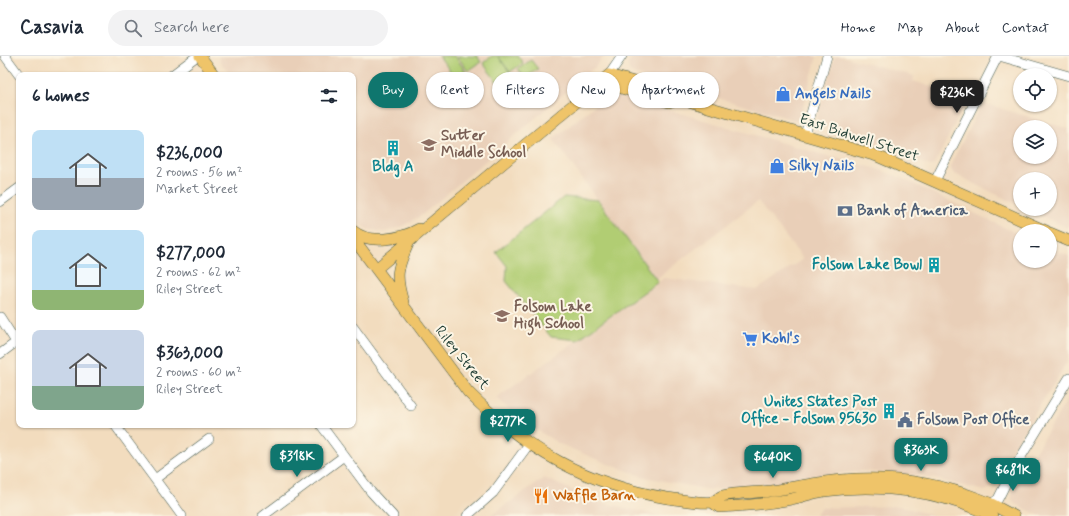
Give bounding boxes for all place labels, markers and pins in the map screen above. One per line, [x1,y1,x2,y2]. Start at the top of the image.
pin: $236K [929,80,985,114]
place label: Angels Nails [795,84,871,106]
shop icon: Angels Nails [774,85,792,103]
place label: Sutter Middle School [441,126,526,163]
school or university icon: Sutter Middle School [420,136,438,154]
building icon: Bldg A [384,139,402,157]
place label: Silky Nails [789,156,854,176]
place label: Bldg A [372,157,414,178]
shop icon: Silky Nails [768,157,786,175]
place label: Bank of America [857,201,969,221]
bank icon: Bank of America [836,202,854,220]
place label: Folsom Lake Bowl [812,255,922,275]
building icon: Folsom Lake Bowl [925,256,943,274]
place label: Folsom Lake High School [514,297,592,336]
school or university icon: Folsom Lake High School [493,307,511,325]
place label: Kohl's [762,329,800,349]
supermarket icon: Kohl's [741,330,759,348]
place label: Unites States Post Office - Folsom 95630 [741,392,878,429]
building icon: Unites States Post Office - Folsom 95630 [880,402,898,420]
pin: $277K [480,409,536,443]
place label: Folsom Post Office [917,409,1030,430]
public building icon: Folsom Post Office [896,411,914,429]
pin: $363K [893,438,949,472]
pin: $318K [269,444,325,478]
pin: $640K [745,445,801,479]
pin: $681K [985,458,1041,492]
place label: Waffle Barn [552,486,636,506]
restaurant icon: Waffle Barn [532,487,550,505]

